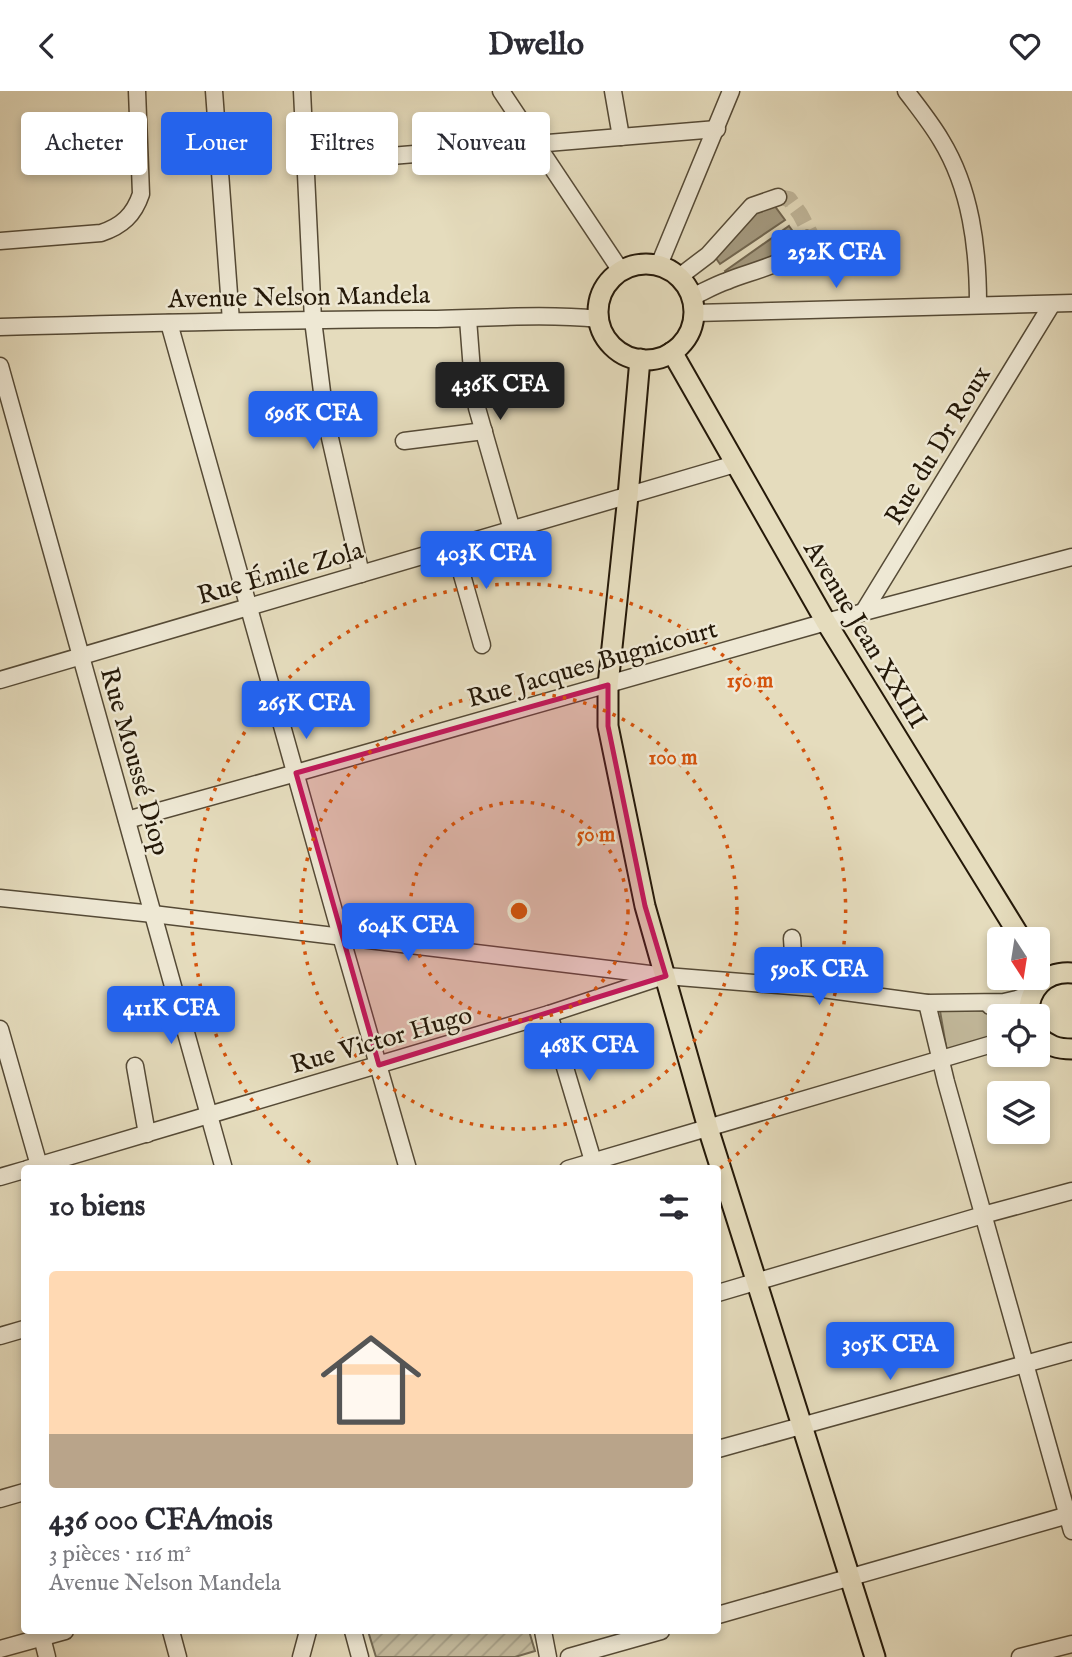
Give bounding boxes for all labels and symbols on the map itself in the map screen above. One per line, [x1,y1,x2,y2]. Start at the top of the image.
pin: 252K CFA [764,231,908,290]
street label: Avenue Nelson Mandela [167,279,431,316]
street label: Rue du Dr Roux [878,360,999,531]
pin: 436K CFA [428,363,572,422]
pin: 696K CFA [241,391,385,451]
pin: 403K CFA [414,531,558,591]
street label: Rue Émile Zola [194,534,368,613]
street label: Avenue Jean XXIII [795,534,934,735]
street label: Rue Jacques Bugnicourt [464,613,721,716]
street label: Rue Moussé Diop [92,664,177,859]
text: 150 m [727,668,774,695]
pin: 265K CFA [234,681,378,741]
text: 100 m [648,745,698,772]
text: 50 m [577,822,616,849]
centre of rings [507,899,531,923]
pin: 604K CFA [336,903,480,963]
north arrow [987,927,1050,991]
pin: 590K CFA [747,947,891,1007]
pin: 411K CFA [99,986,243,1046]
street label: Rue Victor Hugo [287,999,476,1082]
pin: 468K CFA [517,1023,661,1083]
pin: 305K CFA [818,1323,962,1382]

